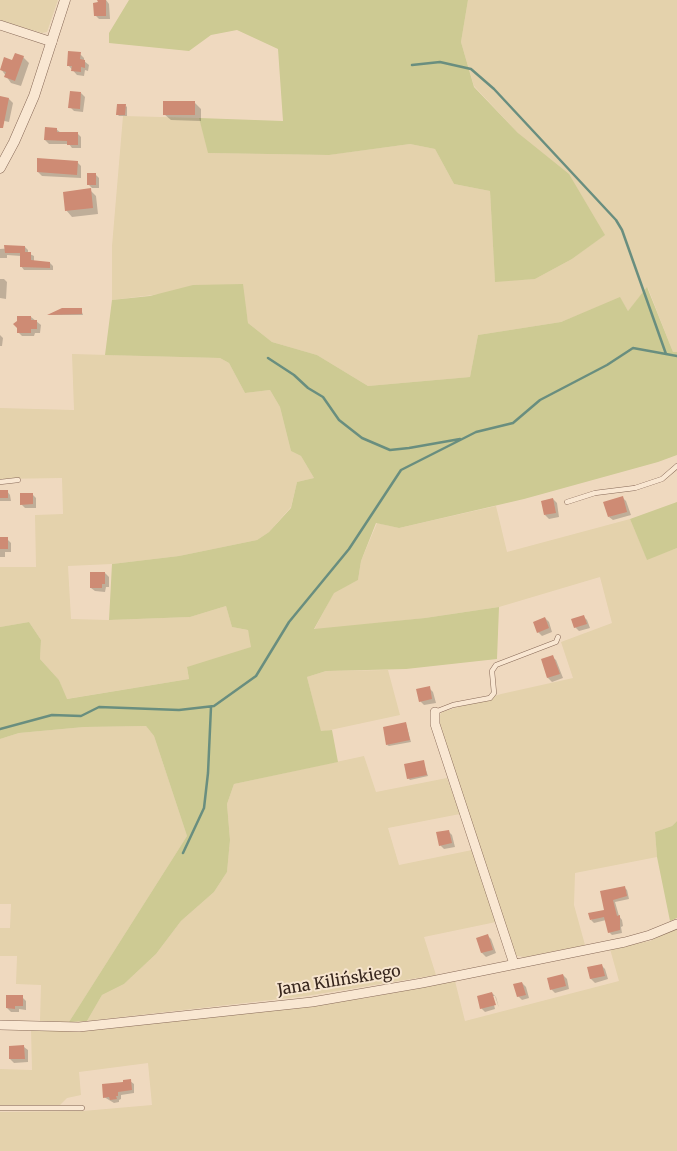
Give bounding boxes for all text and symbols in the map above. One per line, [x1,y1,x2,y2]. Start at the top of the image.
street label: Jana Kilińskiego [276,962,402,1000]

